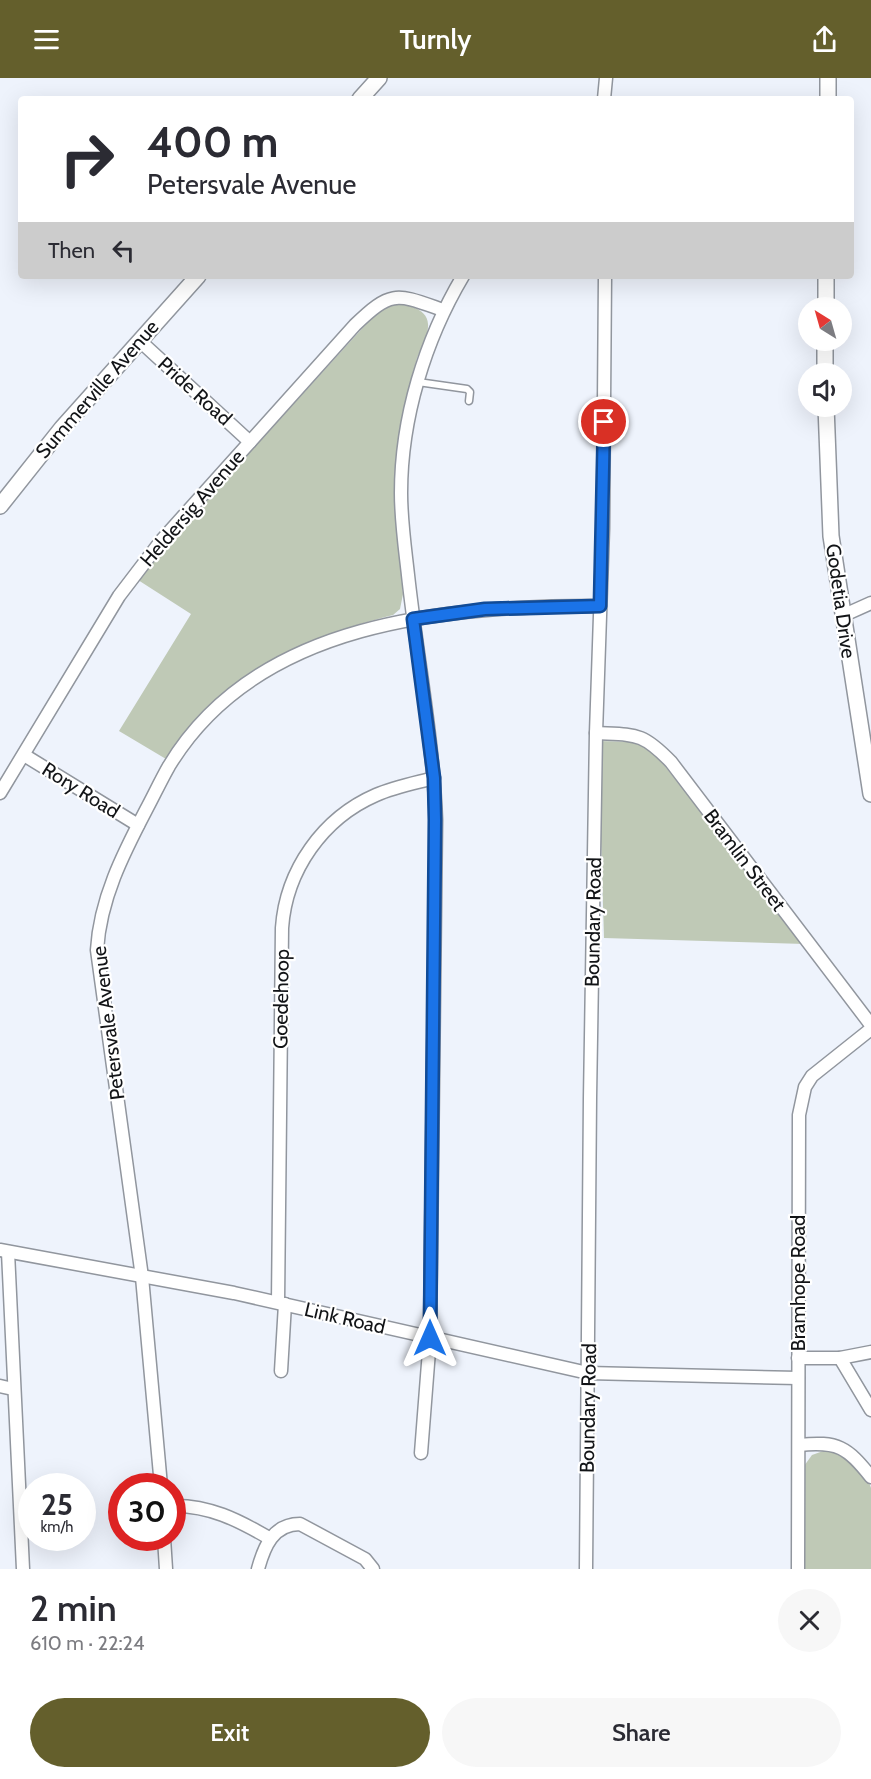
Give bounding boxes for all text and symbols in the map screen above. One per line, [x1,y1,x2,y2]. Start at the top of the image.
icon: menu [30,23,63,56]
text: Turnly [400,23,471,56]
icon: share [808,23,841,56]
text: 400 m [147,116,278,168]
icon: right [48,120,126,198]
text: Petersvale Avenue [147,168,356,201]
icon: left [107,234,140,267]
text: Then [48,237,95,264]
north arrow [798,297,852,351]
map controls [798,297,852,417]
street label: Summerville Avenue [30,315,164,463]
street label: Pride Road [153,352,237,430]
button: sound [798,363,852,417]
pin [578,396,629,447]
icon: arrive [587,405,620,438]
street label: Heldersig Avenue [135,445,249,571]
street label: Godetia Drive [821,542,861,660]
street label: Rory Road [38,757,124,823]
street label: Bramlin Street [699,804,791,916]
street label: Boundary Road [580,857,606,987]
street label: Petersvale Avenue [87,945,129,1101]
street label: Goedehoop [268,949,294,1049]
street label: Bramhope Road [786,1215,810,1351]
street label: Link Road [302,1297,388,1339]
position arrow [398,1306,462,1370]
street label: Boundary Road [575,1343,601,1473]
speed limit sign: 30 [108,1473,186,1551]
text: 25 [41,1486,73,1523]
text: km/h [41,1518,73,1536]
text: 2 min [30,1586,117,1630]
button: close [778,1589,841,1652]
text: 610 m · 22:24 [30,1631,145,1655]
button: Exit [30,1698,430,1767]
button: Share [442,1698,841,1767]

